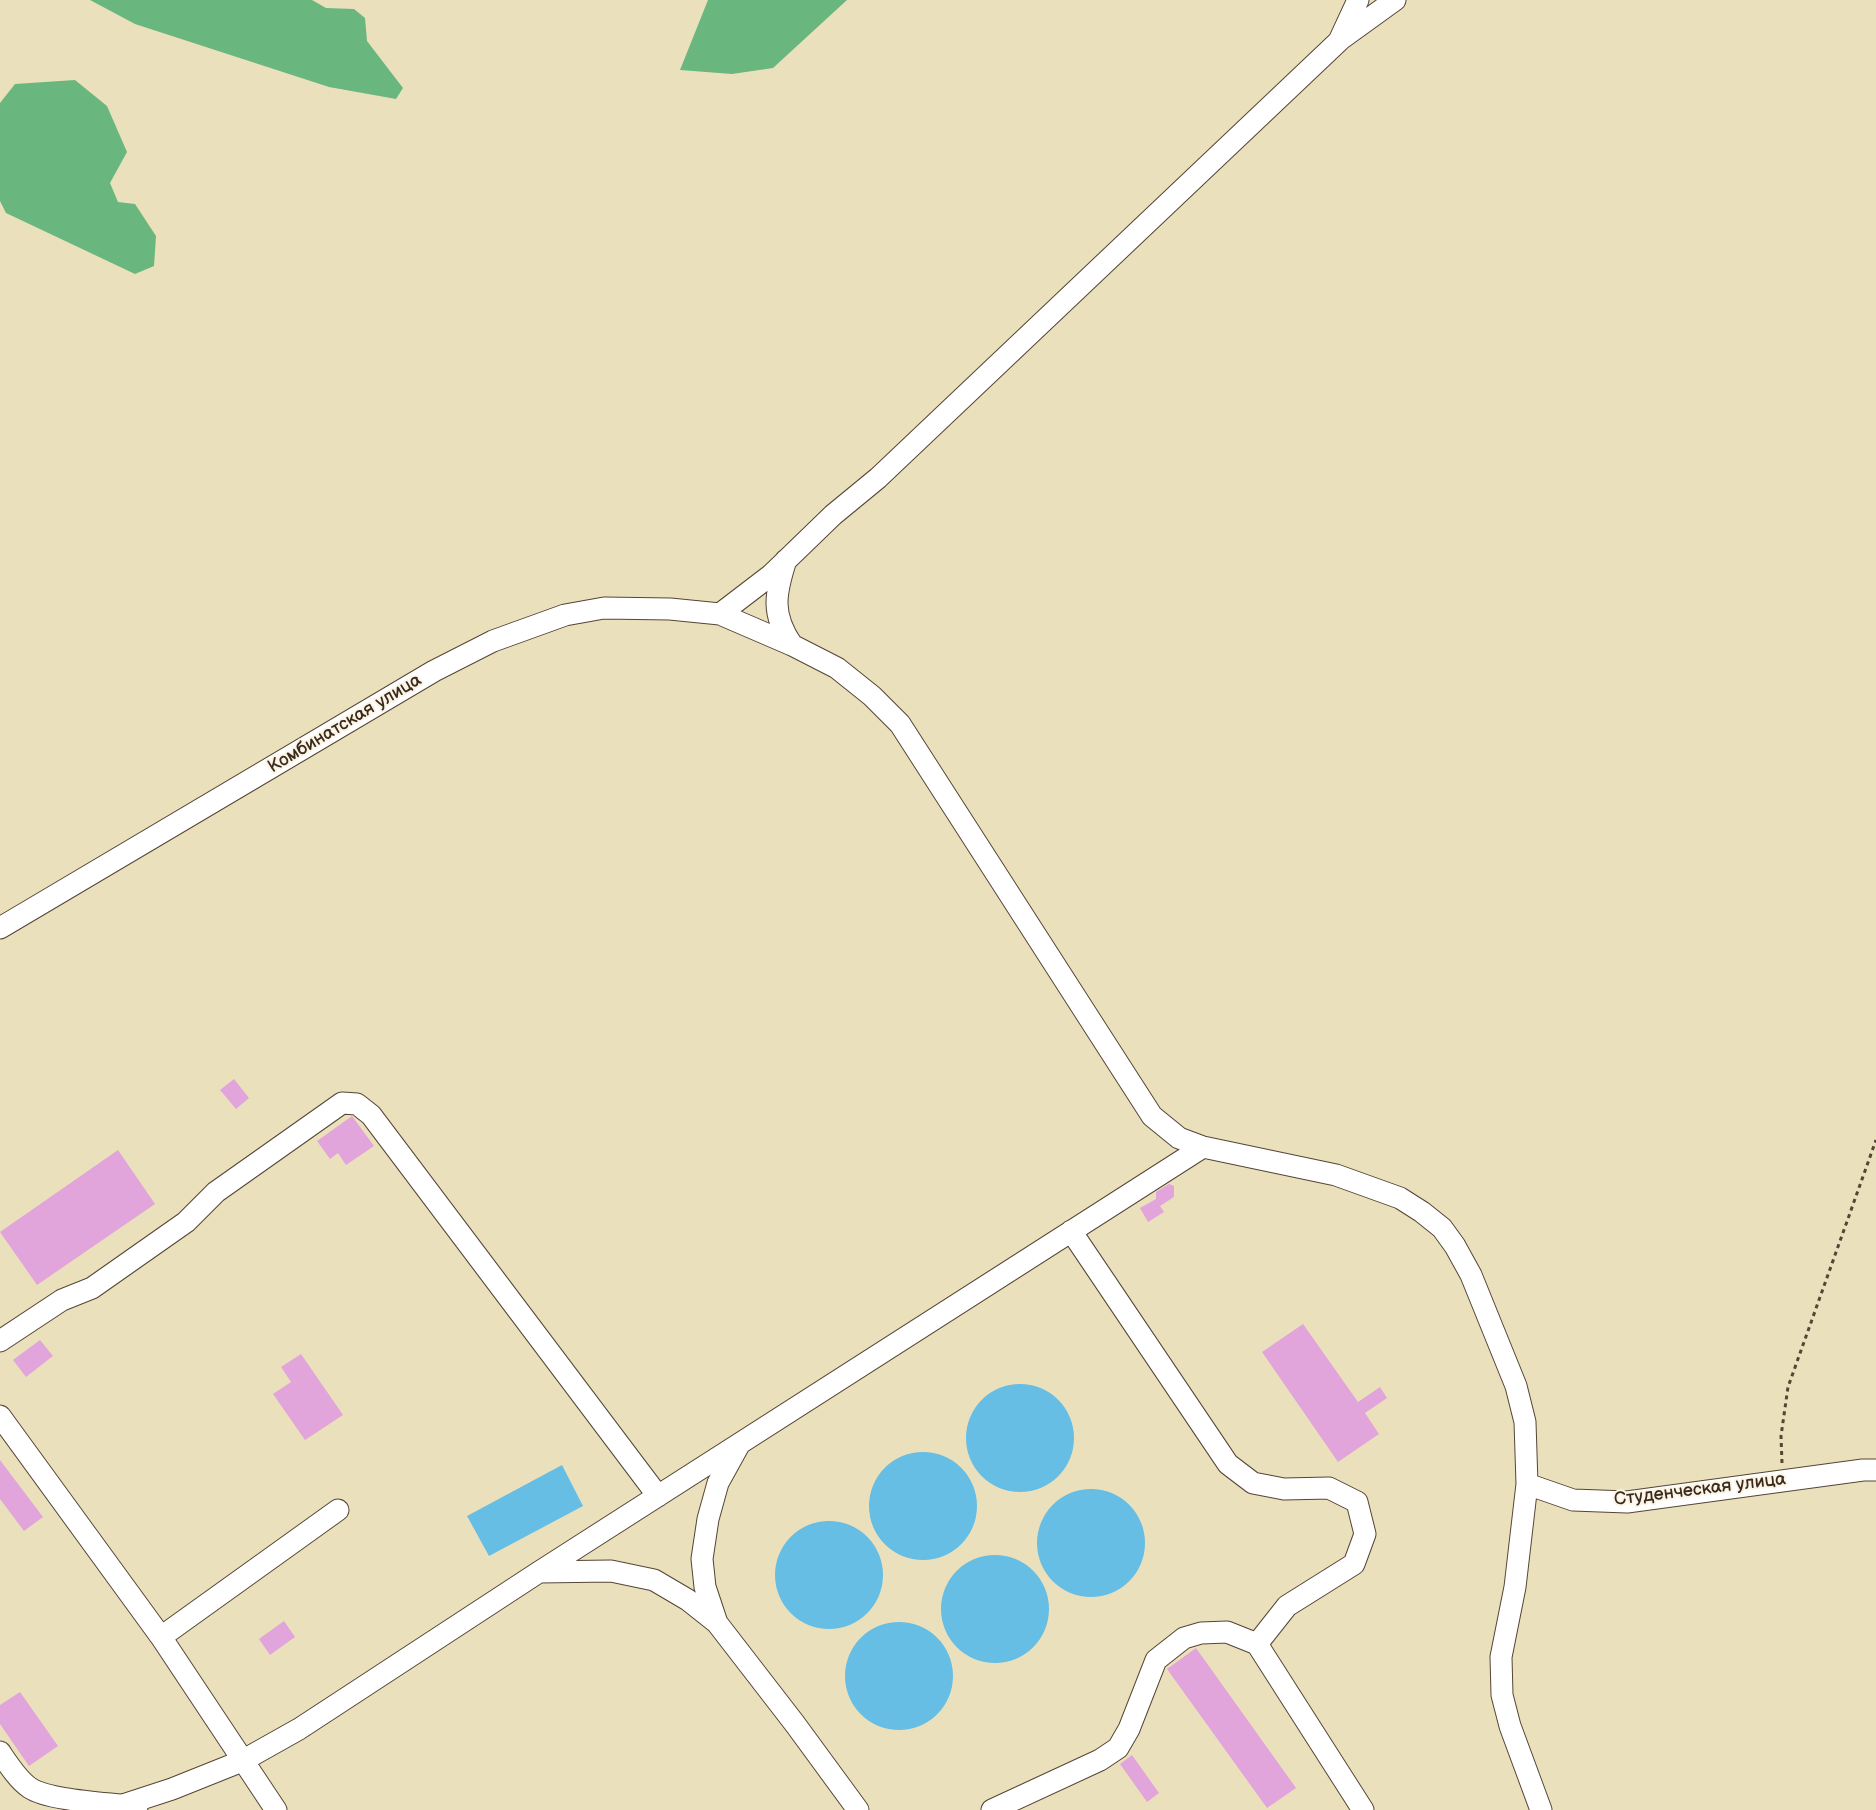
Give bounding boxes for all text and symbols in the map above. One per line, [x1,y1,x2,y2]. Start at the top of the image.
street label: Комбинатская улица [264,670,426,778]
street label: Студенческая улица [1613,1469,1787,1511]

